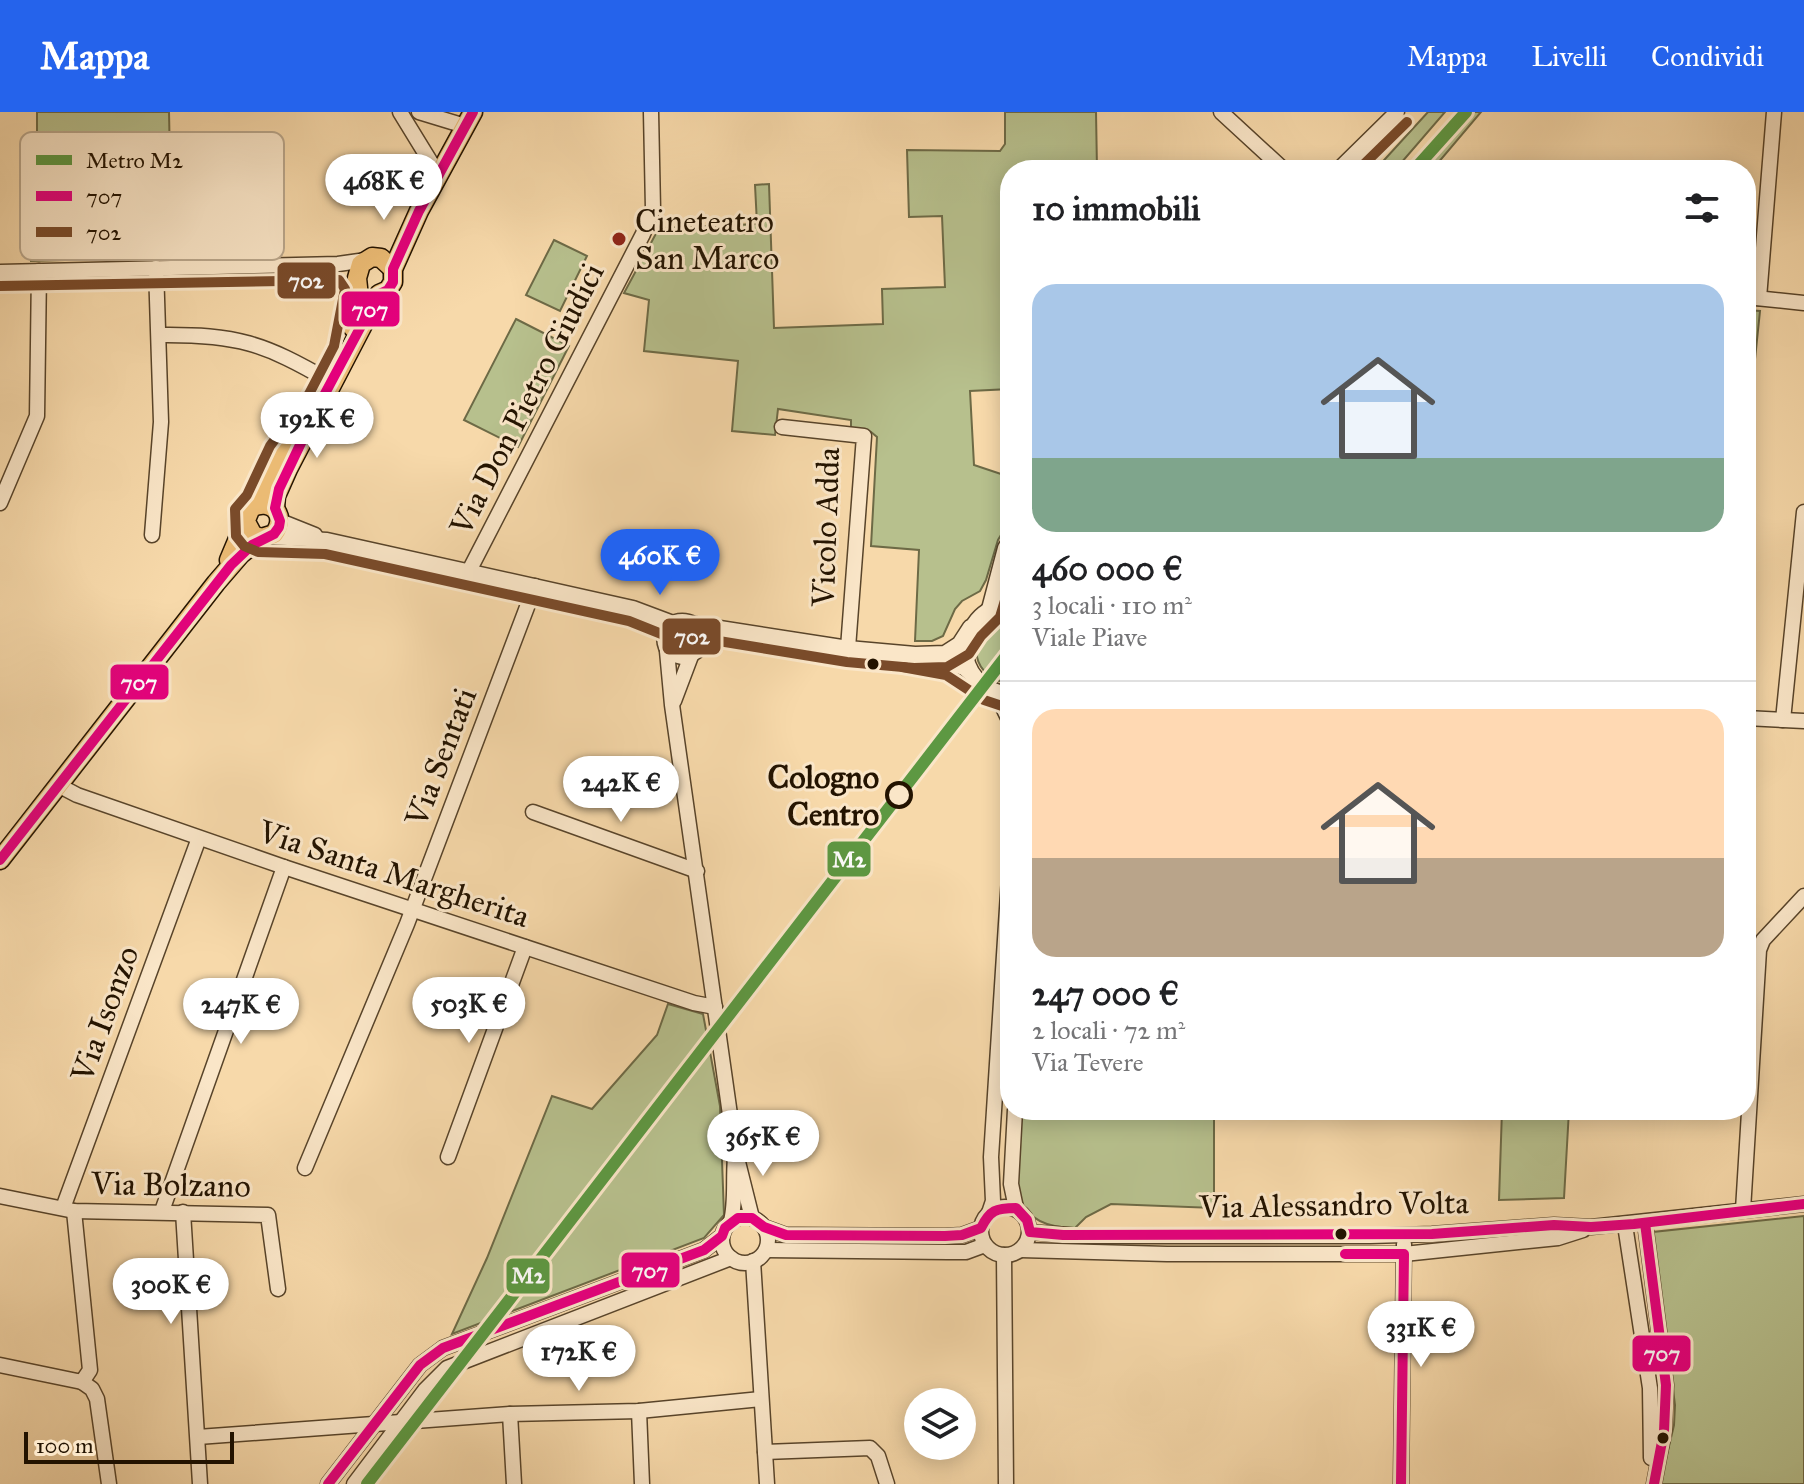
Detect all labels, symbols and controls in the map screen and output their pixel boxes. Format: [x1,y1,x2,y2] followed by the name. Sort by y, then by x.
[40,33,149,79] text: Mappa
[1407,39,1487,74] text: Mappa
[1531,39,1607,74] text: Livelli
[1651,39,1764,74] text: Condividi
[20,132,284,260] legend
[86,147,183,174] text: Metro M2
[319,154,449,222] pin: 468K €
[343,164,425,196] text: 468K €
[86,183,122,210] text: 707
[1680,186,1724,230] icon: filters
[1032,188,1200,229] text: 10 immobili
[635,202,779,278] place label: Cineteatro San Marco
[86,219,122,246] text: 702
[610,230,628,248] marker: Cineteatro San Marco
[441,256,613,542] street label: Via Don Pietro Giudici
[276,261,337,300] line badge: 702
[288,267,325,294] text: 702
[340,290,401,328] line badge: 707
[352,296,388,323] text: 707
[1306,336,1450,480] icon: home
[252,392,382,460] pin: 192K €
[279,402,355,434] text: 192K €
[804,446,848,608] street label: Vicolo Adda
[595,529,725,597] pin: 460K €
[619,539,701,571] text: 460K €
[1032,548,1183,589] text: 460 000 €
[1032,589,1192,621] text: 3 locali · 110 m²
[661,617,722,656] line badge: 702
[1032,621,1147,653] text: Viale Piave
[674,623,711,650] text: 702
[865,656,881,672] unlabelled marker
[109,663,170,701] line badge: 707
[121,669,157,696] text: 707
[396,682,485,833] street label: Via Sentati
[556,756,686,824] pin: 242K €
[767,758,879,834] place label: Cologno Centro
[1306,761,1450,905] icon: home
[581,766,661,798] text: 242K €
[886,782,912,808] marker: Cologno Centro
[253,812,535,936] street label: Via Santa Margherita
[826,840,872,878] line badge: M2
[832,846,867,873] text: M2
[62,941,148,1088] street label: Via Isonzo
[1032,973,1179,1014] text: 247 000 €
[404,977,534,1045] pin: 503K €
[176,978,306,1046] pin: 247K €
[430,987,508,1019] text: 503K €
[201,988,281,1020] text: 247K €
[1032,1014,1185,1046] text: 2 locali · 72 m²
[1032,1046,1144,1078] text: Via Tevere
[698,1110,828,1178] pin: 365K €
[725,1120,801,1152] text: 365K €
[90,1164,251,1206] street label: Via Bolzano
[1198,1183,1470,1227] street label: Via Alessandro Volta
[1333,1226,1349,1242] unlabelled marker
[620,1251,681,1289] line badge: 707
[505,1257,551,1295] line badge: M2
[632,1257,668,1284] text: 707
[106,1258,236,1326] pin: 300K €
[511,1262,546,1289] text: M2
[131,1268,211,1300] text: 300K €
[1356,1301,1486,1369] pin: 331K €
[1386,1311,1456,1343] text: 331K €
[514,1325,644,1393] pin: 172K €
[1631,1334,1692,1373] line badge: 707
[541,1335,617,1367] text: 172K €
[1644,1340,1680,1367] text: 707
[904,1388,976,1460] map controls
[904,1388,976,1460] button: layers
[24,1428,234,1464] scale bar
[1655,1430,1671,1446] unlabelled marker
[36,1432,93,1459] text: 100 m

